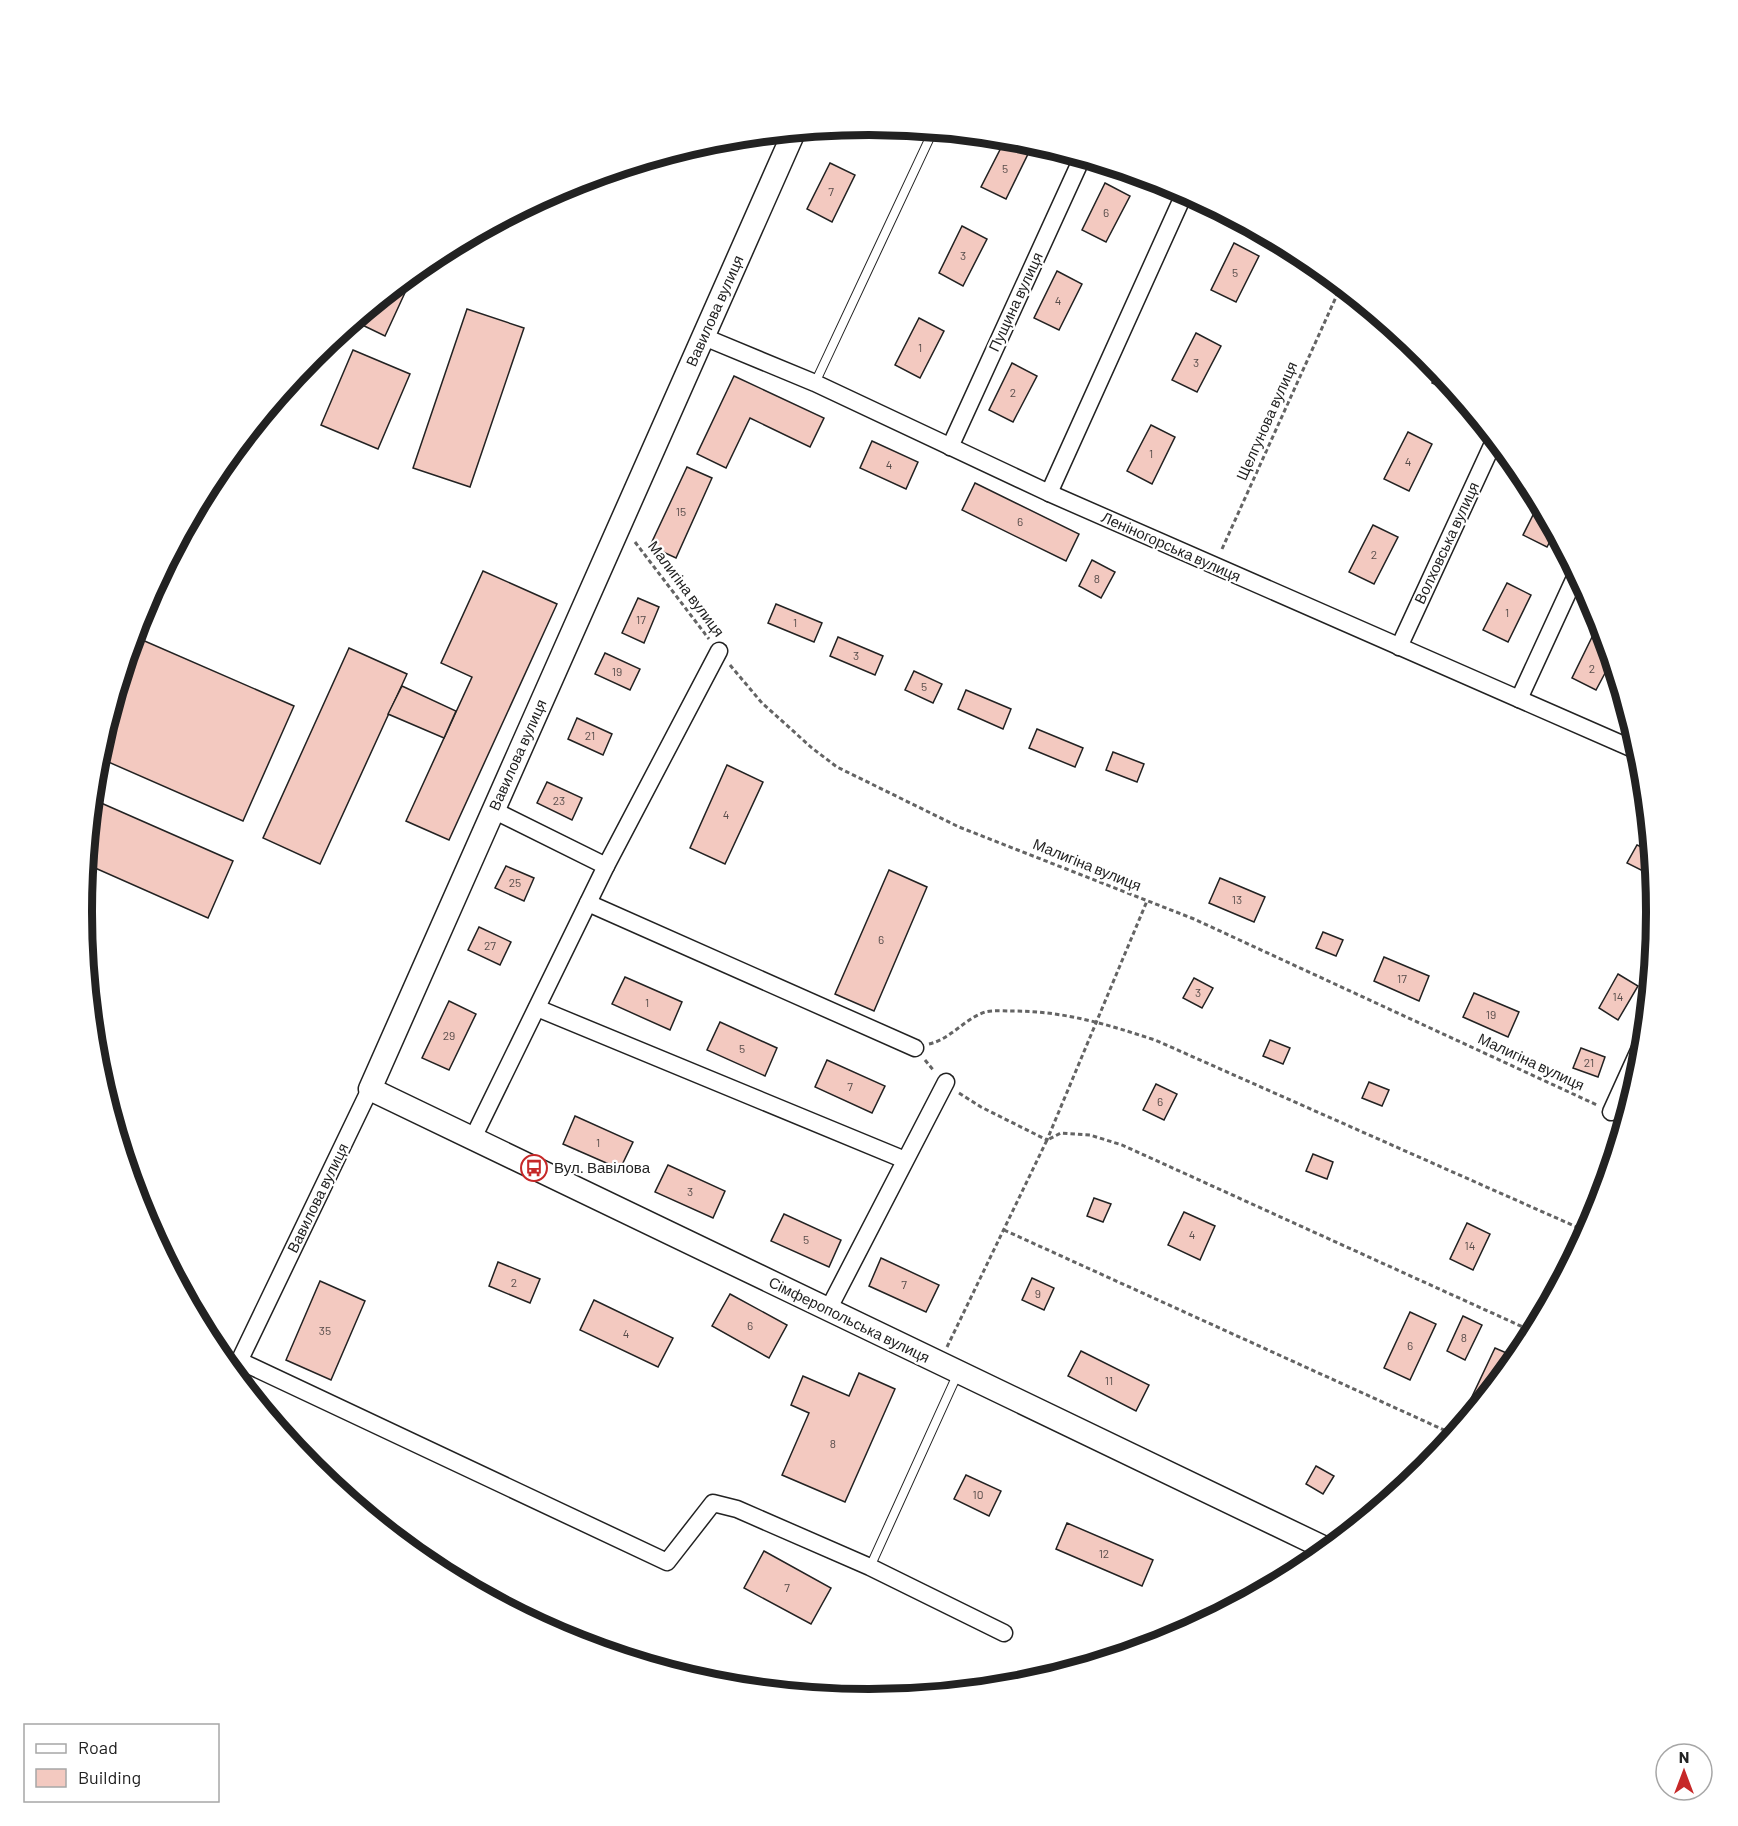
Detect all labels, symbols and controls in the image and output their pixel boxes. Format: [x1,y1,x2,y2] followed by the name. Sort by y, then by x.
[1002,161,1008,175] house number: 5
[828,184,834,198] house number: 7
[1103,205,1109,219] house number: 6
[960,248,966,262] house number: 3
[984,249,1046,354] street label: Пущина вулиця
[682,252,747,369] street label: Вавилова вулиця
[1232,265,1238,279] house number: 5
[1055,293,1061,307] house number: 4
[918,340,922,354] house number: 1
[1193,355,1199,369] house number: 3
[1232,358,1300,483] street label: Щелгунова вулиця
[1010,385,1016,399] house number: 2
[1149,446,1153,460] house number: 1
[1405,454,1411,468] house number: 4
[886,457,892,471] house number: 4
[1410,479,1482,606] street label: Волховська вулиця
[676,504,686,518] house number: 15
[1099,507,1244,585] street label: Леніногорська вулиця
[1017,514,1023,528] house number: 6
[645,537,729,640] street label: Малигіна вулиця
[1371,547,1377,561] house number: 2
[1094,571,1100,585] house number: 8
[1505,605,1509,619] house number: 1
[636,612,646,626] house number: 17
[793,615,797,629] house number: 1
[853,648,859,662] house number: 3
[1589,661,1595,675] house number: 2
[612,664,622,678] house number: 19
[921,679,927,693] house number: 5
[485,696,550,813] street label: Вавилова вулиця
[585,728,595,742] house number: 21
[553,793,565,807] house number: 23
[723,807,729,821] house number: 4
[1031,834,1144,894] street label: Малигіна вулиця
[509,875,521,889] house number: 25
[1232,892,1242,906] house number: 13
[878,932,884,946] house number: 6
[484,938,496,952] house number: 27
[1397,971,1407,985] house number: 17
[1195,985,1201,999] house number: 3
[1613,989,1623,1003] house number: 14
[645,995,649,1009] house number: 1
[1486,1007,1496,1021] house number: 19
[443,1028,455,1042] house number: 29
[1475,1029,1587,1094] street label: Малигіна вулиця
[739,1041,745,1055] house number: 5
[1584,1055,1594,1069] house number: 21
[847,1079,853,1093] house number: 7
[1157,1094,1163,1108] house number: 6
[596,1135,600,1149] house number: 1
[283,1140,351,1255] street label: Вавилова вулиця
[519,1153,549,1183] bus stop icon: Вул. Вавілова
[554,1158,651,1176] place label: Вул. Вавілова
[687,1184,693,1198] house number: 3
[1189,1227,1195,1241] house number: 4
[803,1232,809,1246] house number: 5
[1465,1238,1475,1252] house number: 14
[766,1272,933,1366] street label: Сімферопольська вулиця
[511,1275,517,1289] house number: 2
[901,1277,907,1291] house number: 7
[1035,1286,1041,1300] house number: 9
[747,1318,753,1332] house number: 6
[319,1323,331,1337] house number: 35
[623,1326,629,1340] house number: 4
[1461,1330,1467,1344] house number: 8
[1407,1338,1413,1352] house number: 6
[1105,1373,1113,1387] house number: 11
[830,1436,836,1450] house number: 8
[973,1487,983,1501] house number: 10
[1099,1546,1109,1560] house number: 12
[784,1580,790,1594] house number: 7
[24,1724,219,1802] legend
[78,1736,118,1758] text: Road
[1654,1742,1714,1802] north arrow
[1679,1747,1689,1766] text: N
[78,1766,141,1788] text: Building

